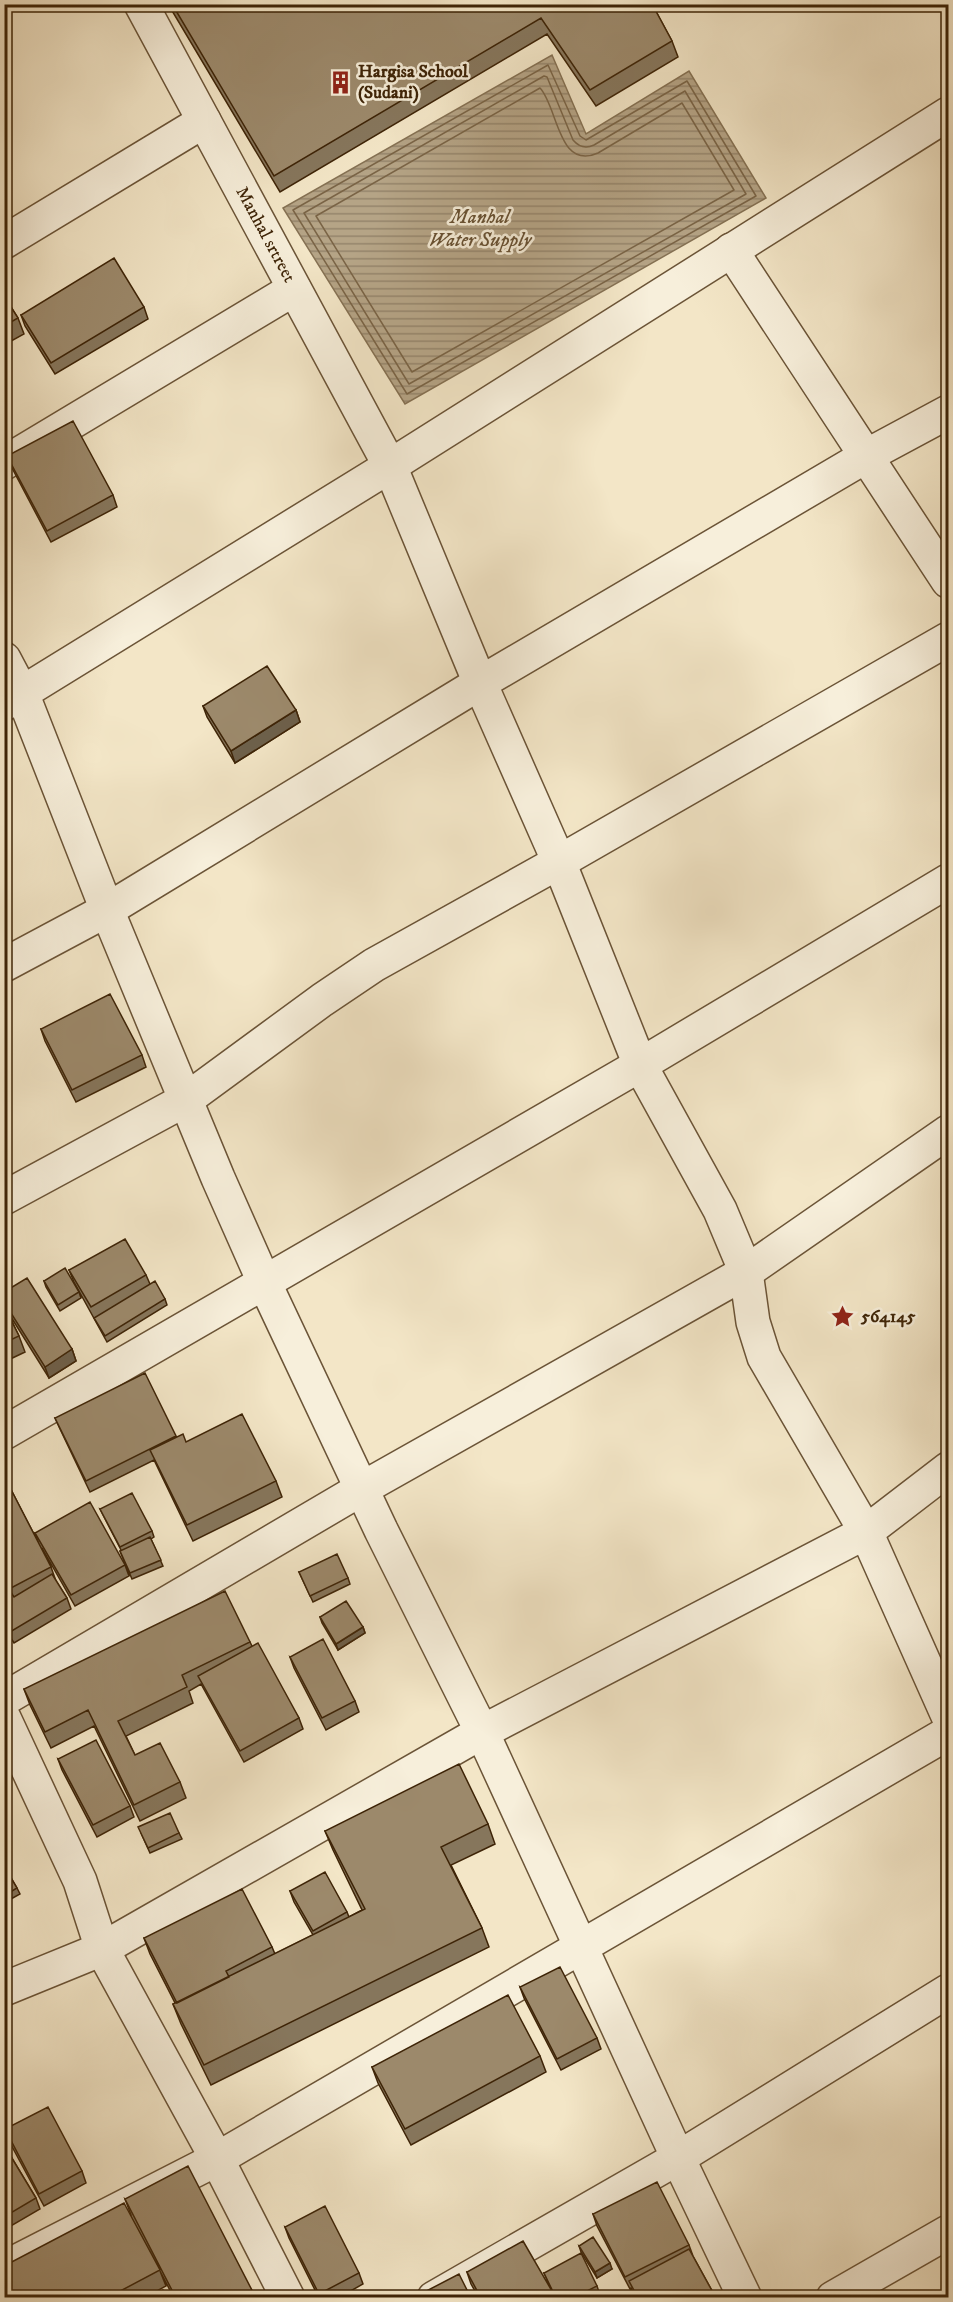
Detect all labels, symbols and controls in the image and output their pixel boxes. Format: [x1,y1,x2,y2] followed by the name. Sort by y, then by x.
[358,61,468,104] place label: Hargisa School (Sudani)
[327,69,353,95] building icon: Hargisa School (Sudani)
[231,183,300,287] street label: Manhal srtreet
[429,205,532,253] water label: Manhal Water Supply
[830,1304,856,1330] place icon: 564145
[860,1306,916,1328] place label: 564145

